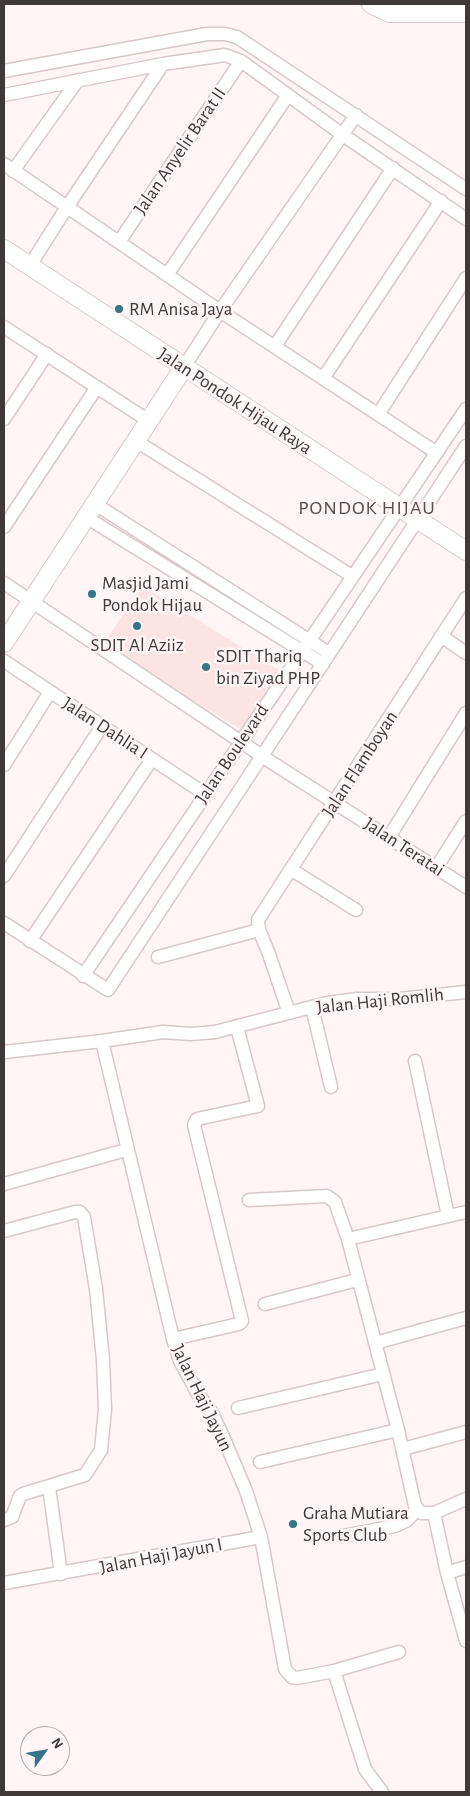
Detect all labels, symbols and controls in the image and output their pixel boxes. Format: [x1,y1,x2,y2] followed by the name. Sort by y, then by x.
[129,83,231,219] street label: Jalan Anyelir Barat II
[129,298,232,320] place label: RM Anisa Jaya
[113,303,125,315] marker: RM Anisa Jaya
[154,343,316,459] street label: Jalan Pondok Hijau Raya
[297,496,437,520] district label: PONDOK HIJAU
[102,572,202,616] place label: Masjid Jami Pondok Hijau
[86,588,98,600] marker: Masjid Jami Pondok Hijau
[131,620,143,632] marker: SDIT Al Aziiz
[90,634,184,656] place label: SDIT Al Aziiz
[216,645,320,689] place label: SDIT Thariq bin Ziyad PHP
[200,661,212,673] marker: SDIT Thariq bin Ziyad PHP
[58,692,152,764] street label: Jalan Dahlia I
[190,700,274,808] street label: Jalan Boulevard
[317,707,403,821] street label: Jalan Flamboyan
[359,813,449,881] street label: Jalan Teratai
[315,983,445,1019] street label: Jalan Haji Romlih
[166,1341,238,1455] street label: Jalan Haji Jayun
[303,1502,409,1546] place label: Graha Mutiara Sports Club
[287,1518,299,1530] marker: Graha Mutiara Sports Club
[98,1533,224,1579] street label: Jalan Haji Jayun I
[20,1726,70,1776] north arrow
[48,1736,65,1751] text: N

